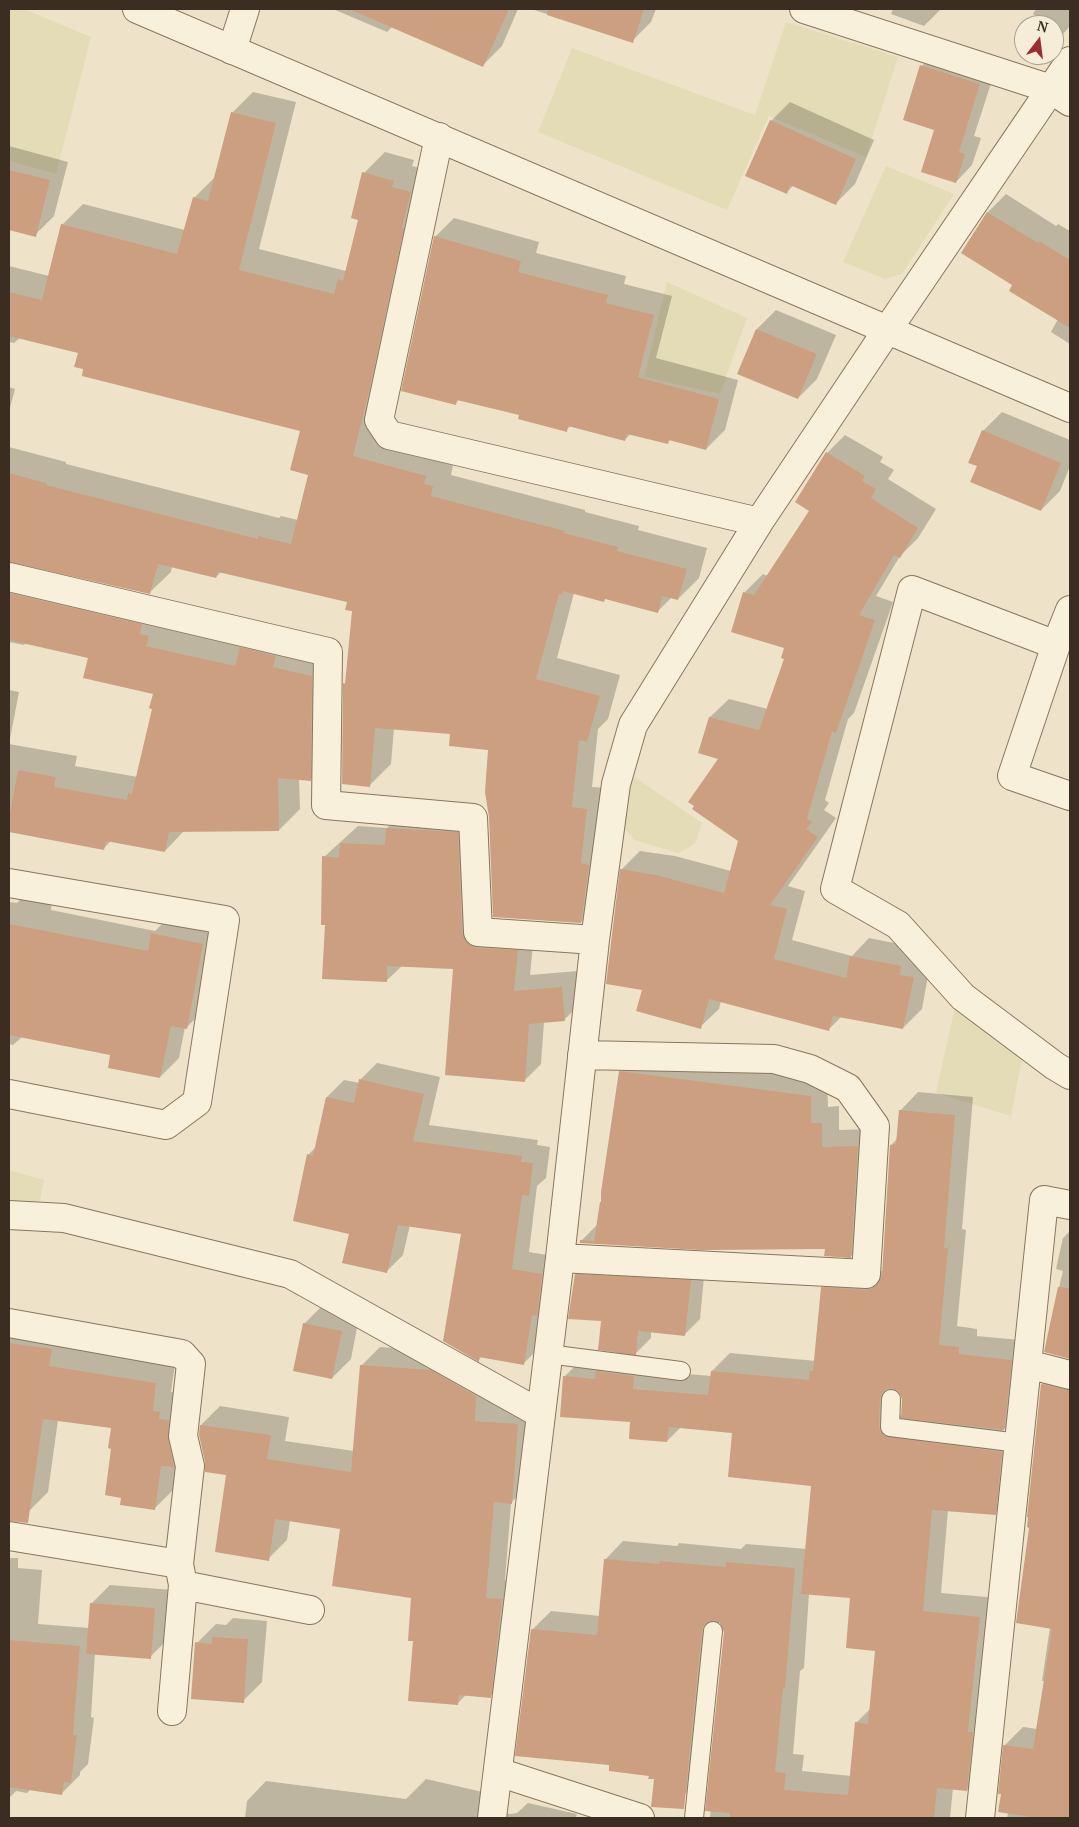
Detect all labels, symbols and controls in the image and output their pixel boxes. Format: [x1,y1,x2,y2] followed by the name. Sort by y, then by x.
[1014,15,1064,65] north arrow
[1035,15,1050,37] text: N

